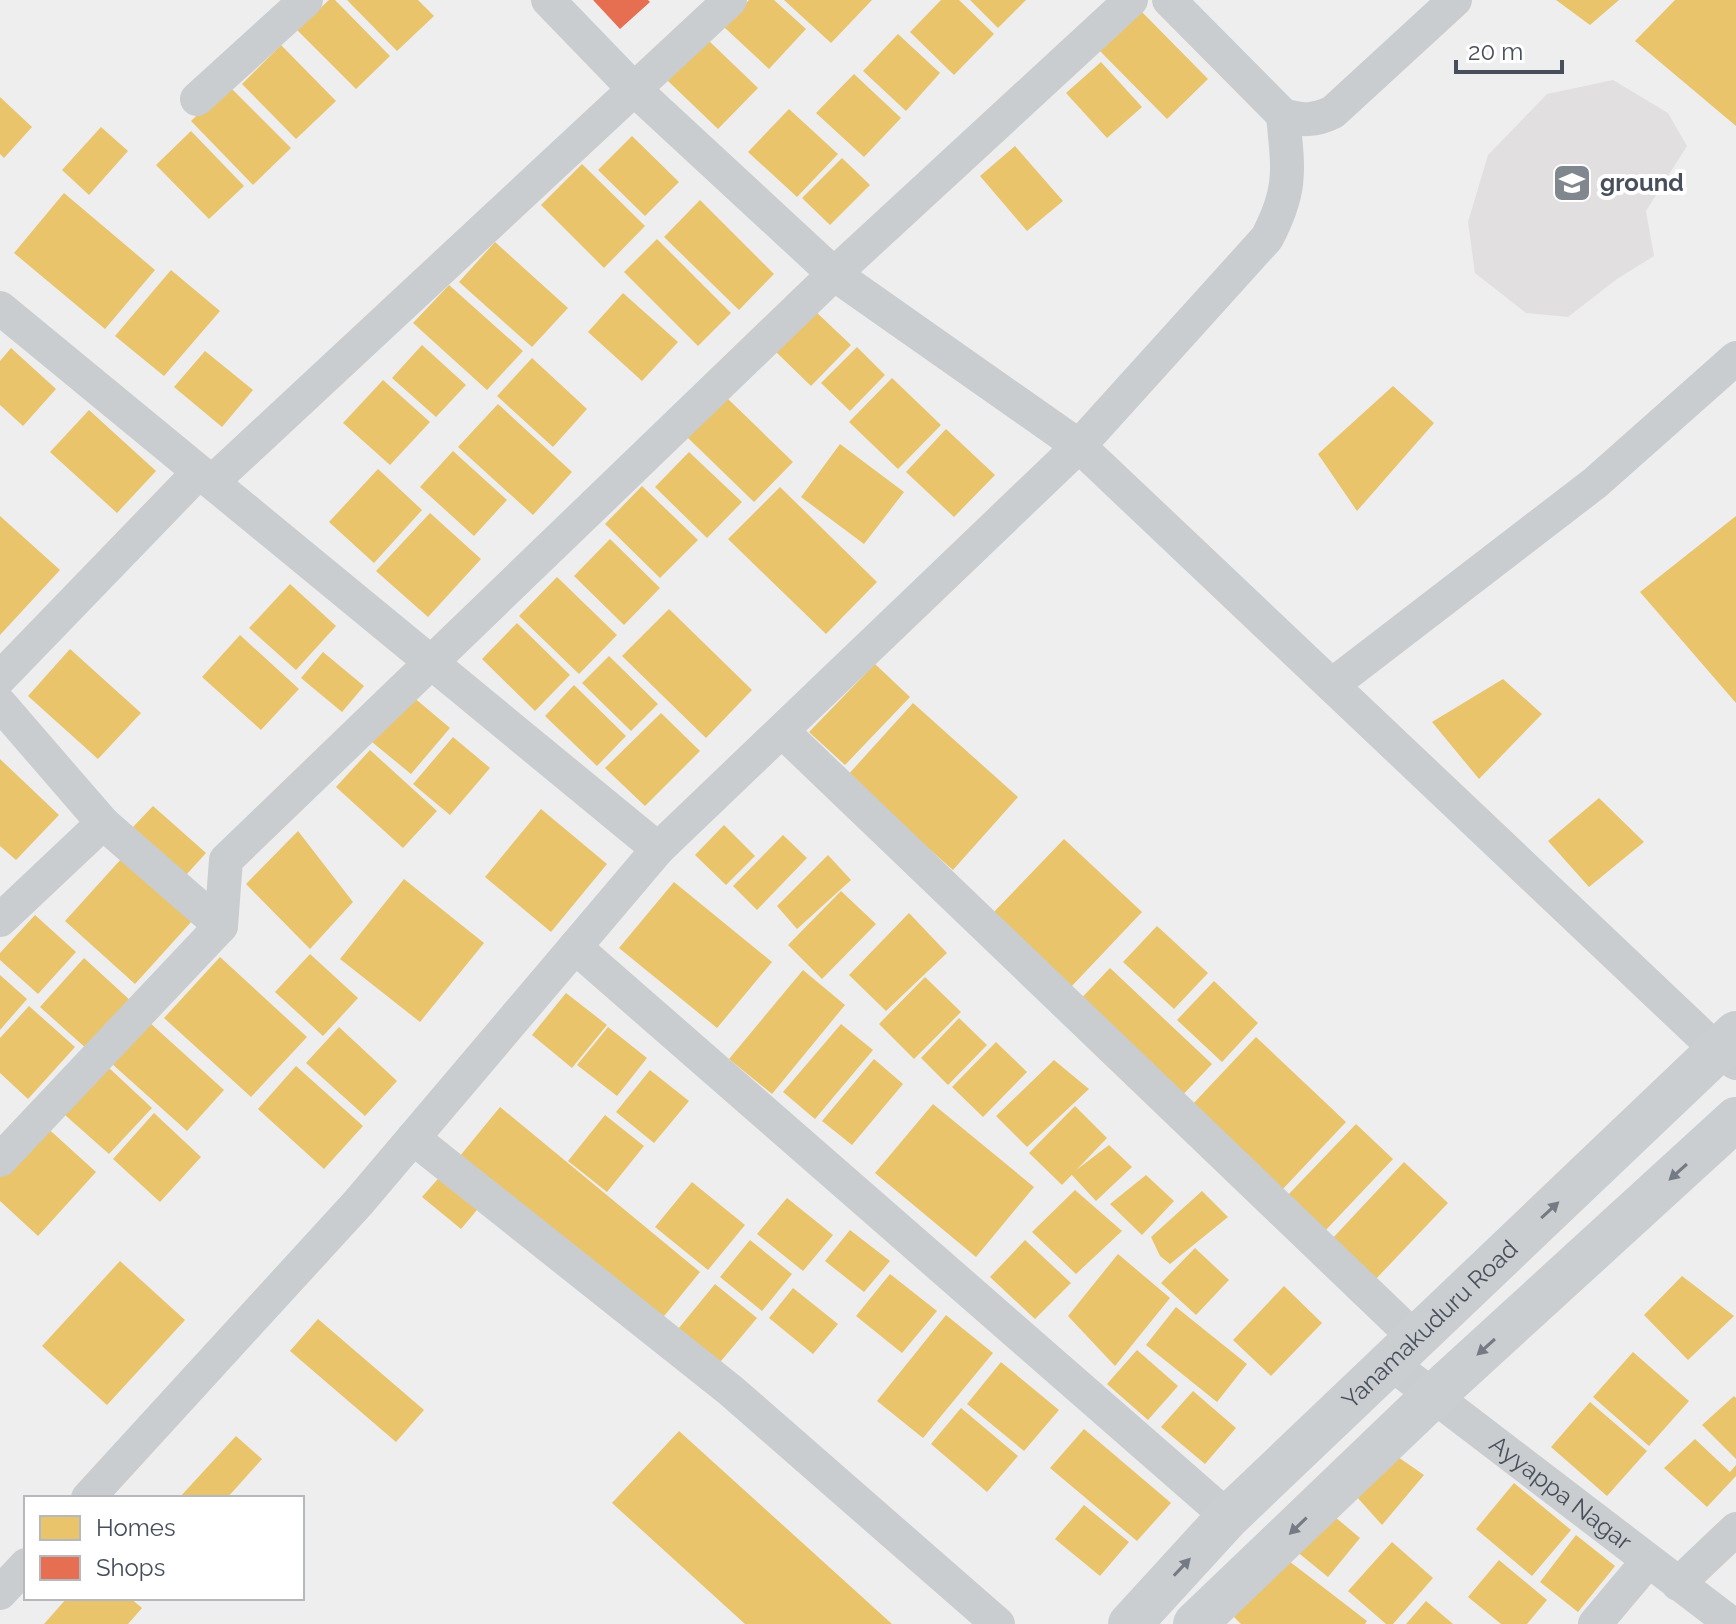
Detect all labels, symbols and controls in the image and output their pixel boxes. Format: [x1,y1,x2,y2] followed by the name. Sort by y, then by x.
[1456,24,1562,74] scale bar
[1468,37,1523,66] text: 20 m
[1551,162,1593,204] school or university icon: ground
[1600,168,1684,197] place label: ground
[1669,1162,1688,1180] one-way arrow
[1540,1202,1559,1220] one-way arrow
[1336,1234,1523,1415] street label: Yanamakuduru Road
[1477,1337,1496,1355] one-way arrow
[1484,1429,1638,1556] street label: Ayyappa Nagar
[24,1496,304,1600] legend
[96,1513,176,1542] text: Homes
[1289,1516,1308,1534] one-way arrow
[96,1553,165,1582] text: Shops
[1173,1557,1191,1576] one-way arrow

